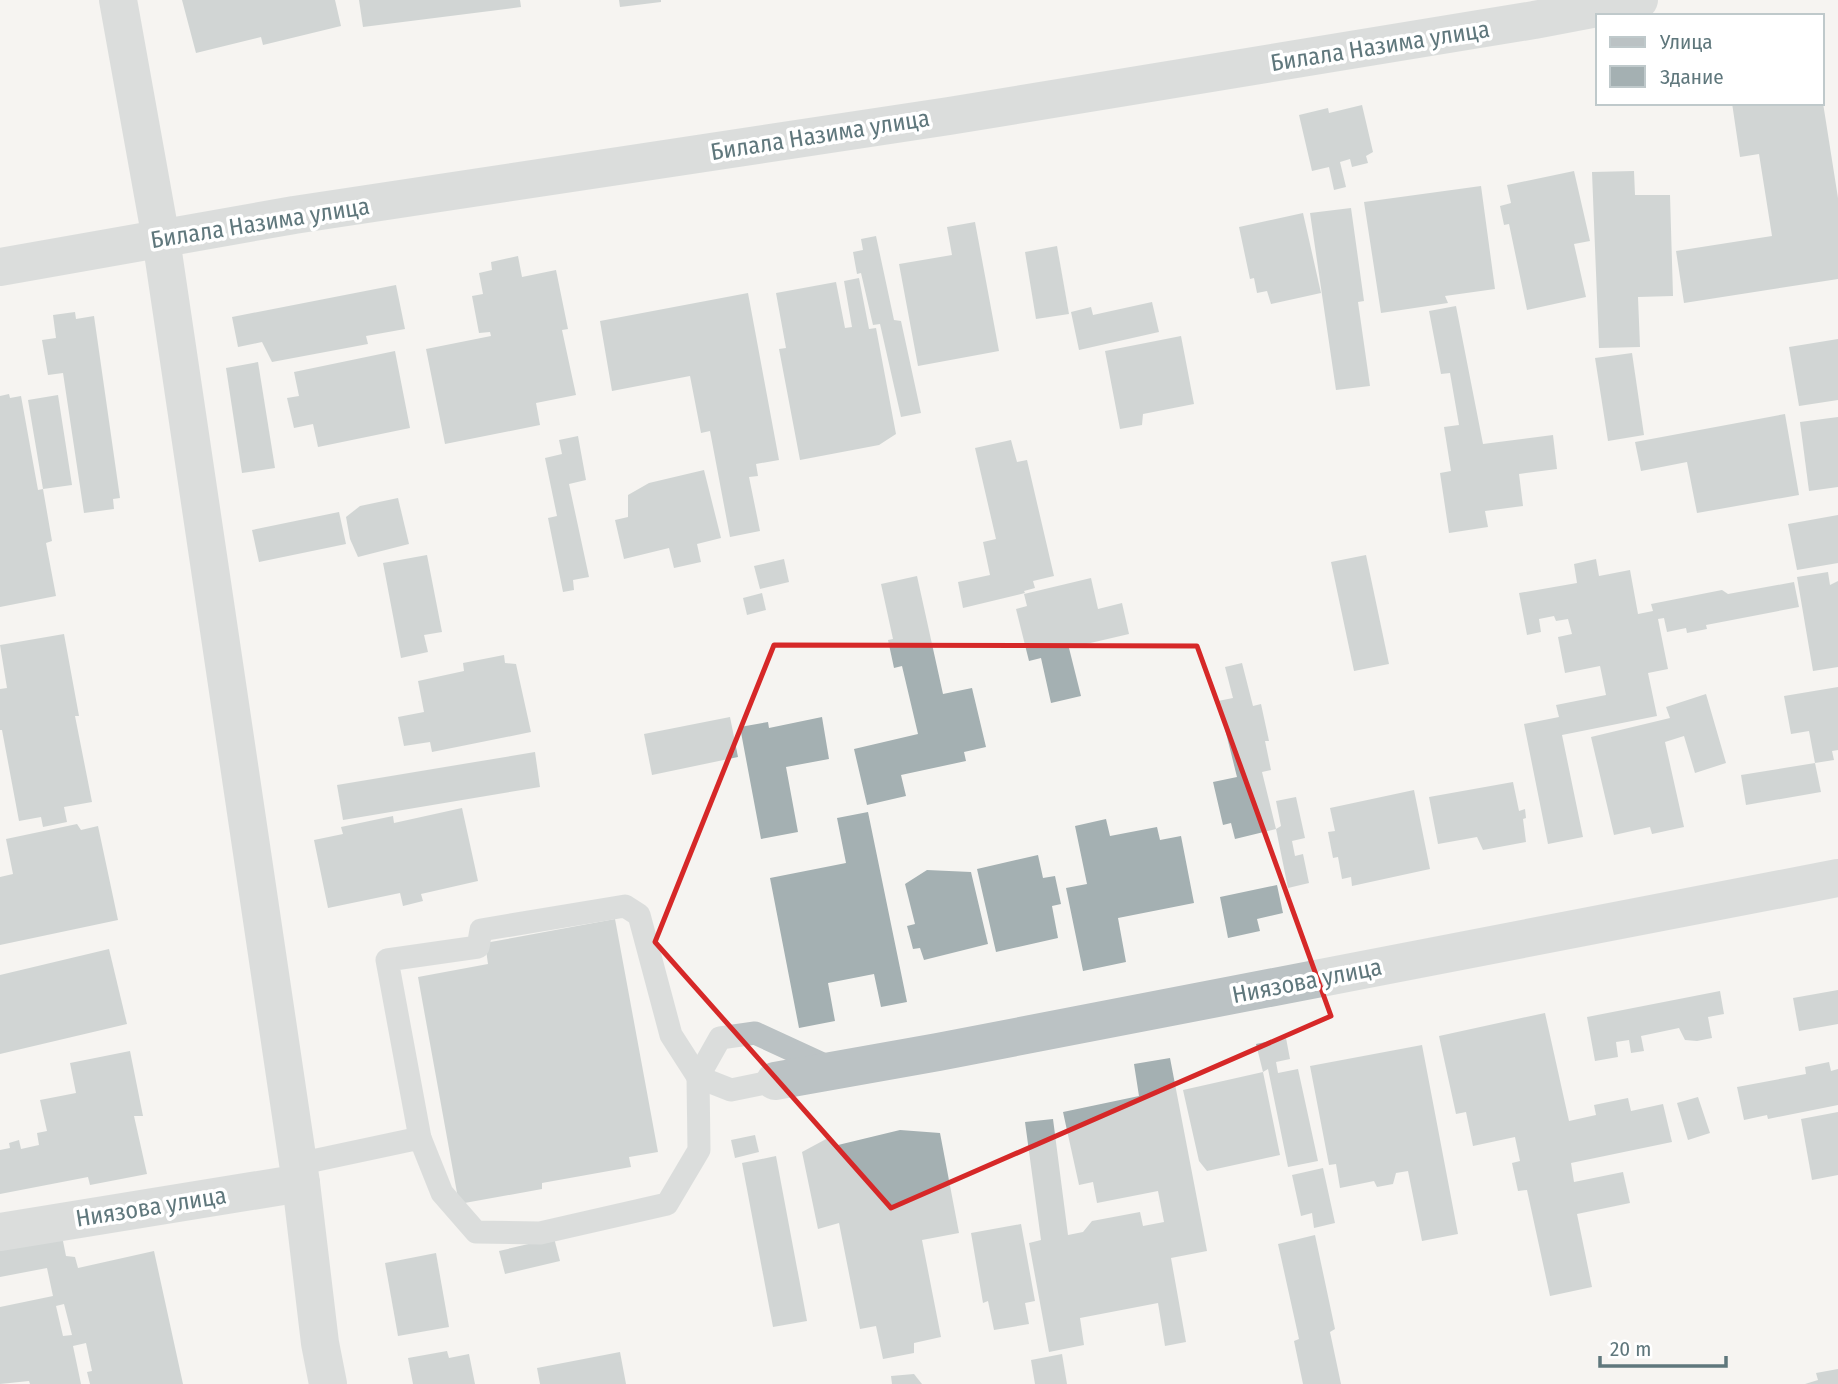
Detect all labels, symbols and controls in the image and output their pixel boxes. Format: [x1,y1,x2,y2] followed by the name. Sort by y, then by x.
[1596,14,1824,105] legend
[1269,15,1491,77] street label: Билала Назима улица
[1659,29,1713,55] text: Улица
[1660,64,1724,90] text: Здание
[709,104,931,166] street label: Билала Назима улица
[149,192,371,254] street label: Билала Назима улица
[1230,953,1384,1009] street label: Ниязова улица
[74,1181,228,1233] street label: Ниязова улица
[1600,1324,1726,1368] scale bar
[1610,1336,1651,1362] text: 20 m

